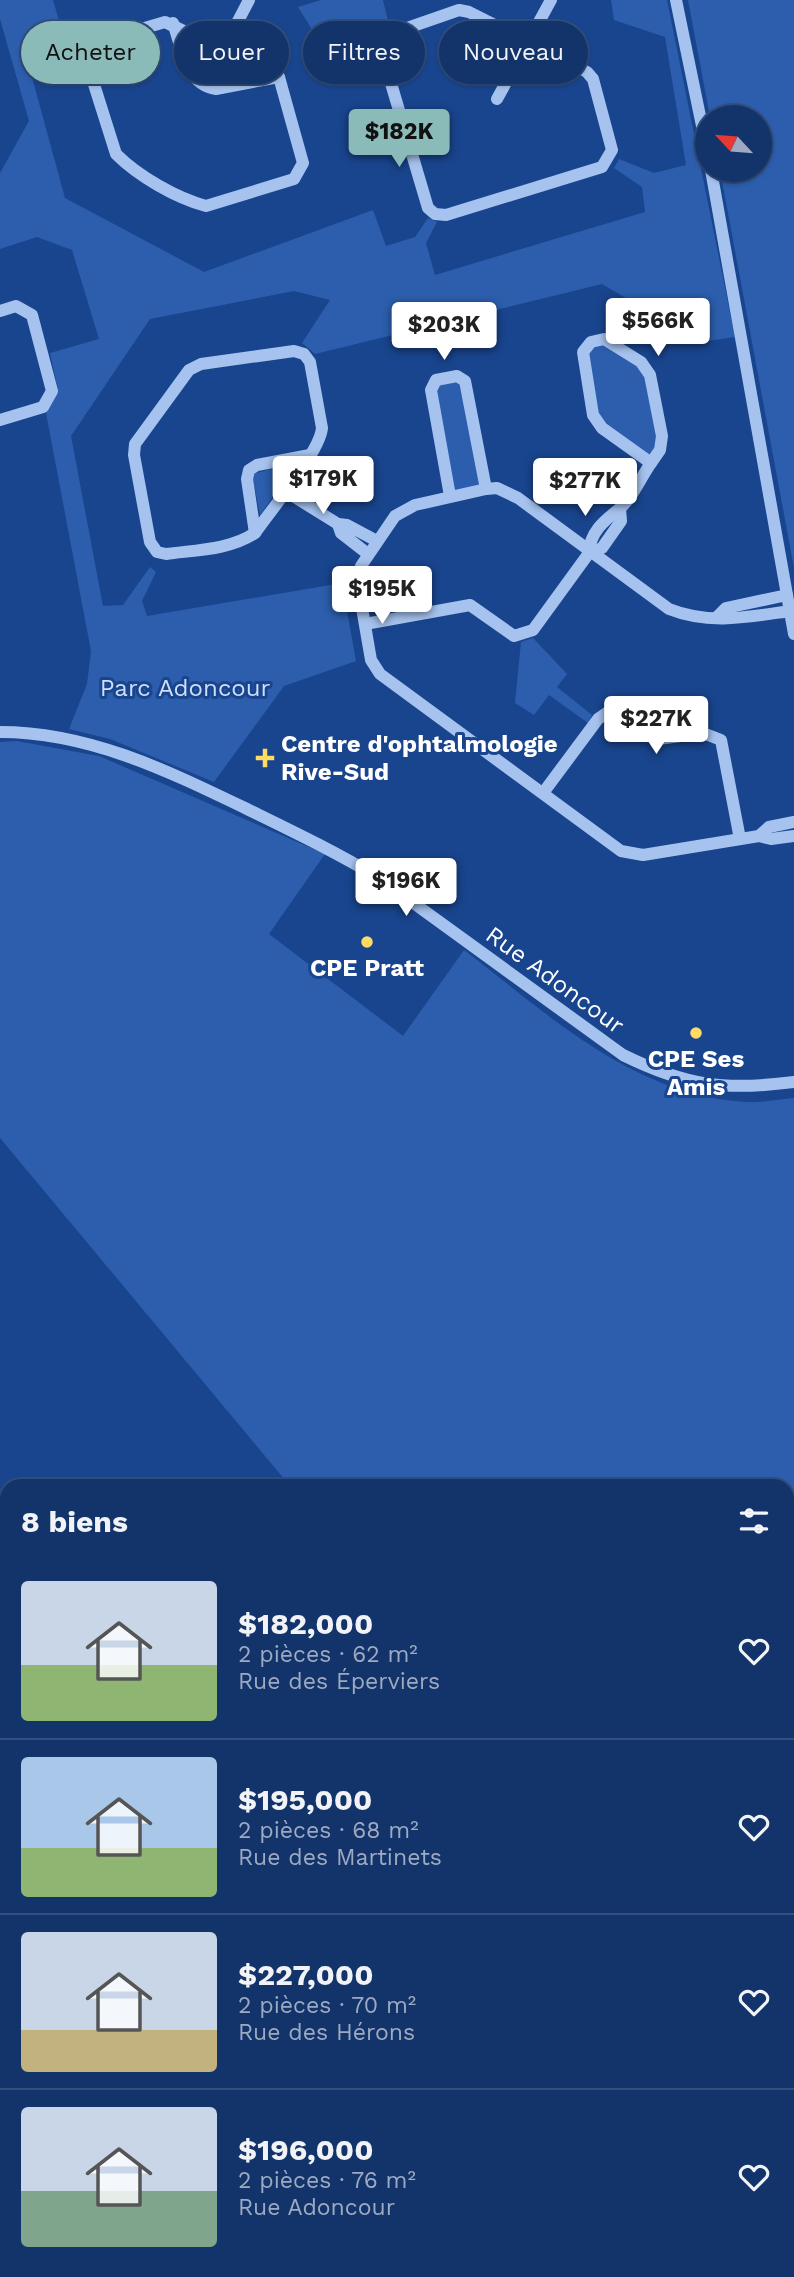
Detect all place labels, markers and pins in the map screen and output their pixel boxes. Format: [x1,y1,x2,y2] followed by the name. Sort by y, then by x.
[350,110,448,169] pin: $182K
[609,298,707,358] pin: $566K
[395,302,493,362] pin: $203K
[274,456,372,516] pin: $179K
[536,458,634,518] pin: $277K
[333,566,431,626] pin: $195K
[607,696,705,756] pin: $227K
[281,730,558,786] place label: Centre d'ophtalmologie Rive-Sud
[255,748,275,768] marker: Centre d'ophtalmologie Rive-Sud
[357,858,455,918] pin: $196K
[359,934,375,950] marker: CPE Pratt
[310,954,425,982] place label: CPE Pratt
[688,1025,704,1041] marker: CPE Ses Amis
[648,1045,744,1101] place label: CPE Ses Amis

